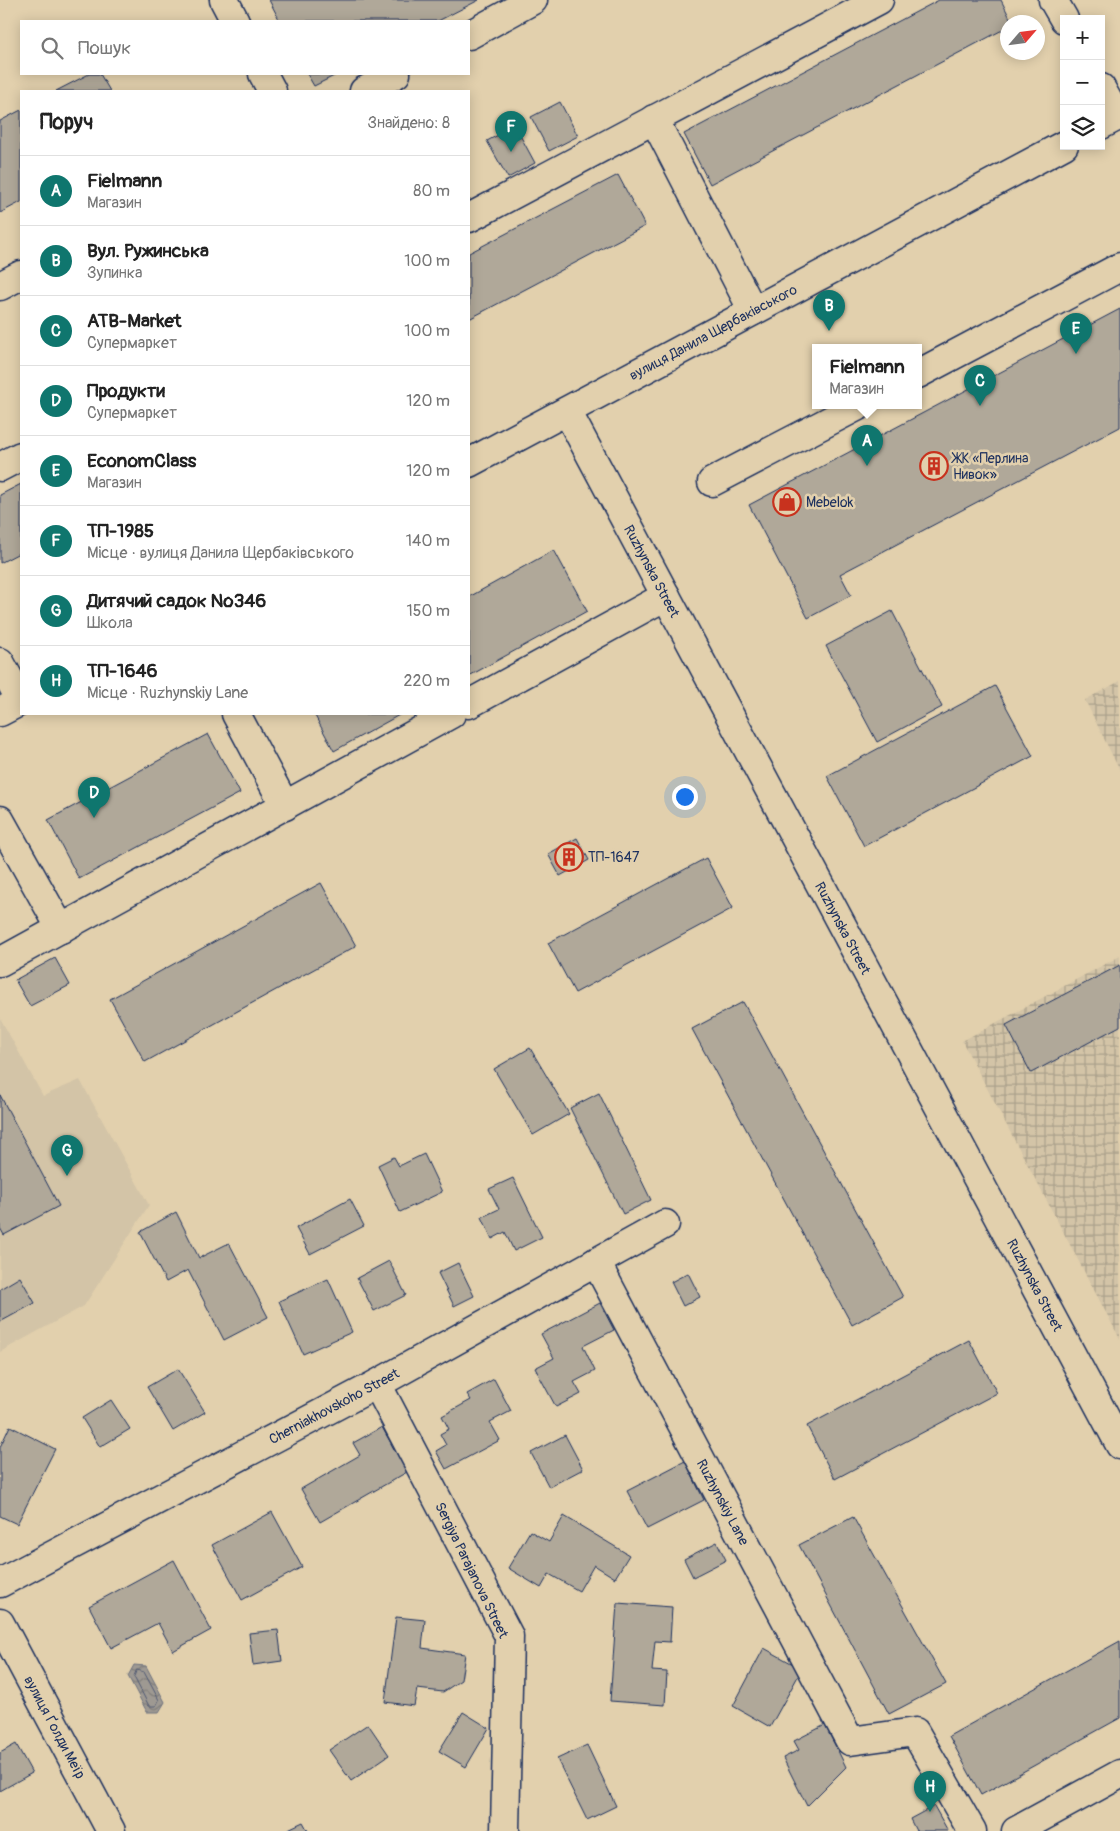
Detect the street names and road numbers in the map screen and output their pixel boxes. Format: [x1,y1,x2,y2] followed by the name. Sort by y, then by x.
[626,281,800,384] street label: вулиця Данила Щербаківського
[620,522,683,621] street label: Ruzhynska Street
[811,879,874,978] street label: Ruzhynska Street
[1003,1236,1066,1335] street label: Ruzhynska Street
[266,1365,403,1448] street label: Cherniakhovskoho Street
[693,1456,752,1548] street label: Ruzhynskiy Lane
[431,1499,512,1641] street label: Sergiya Parajanova Street
[20,1673,89,1782] street label: вулиця Ґолди Меїр

